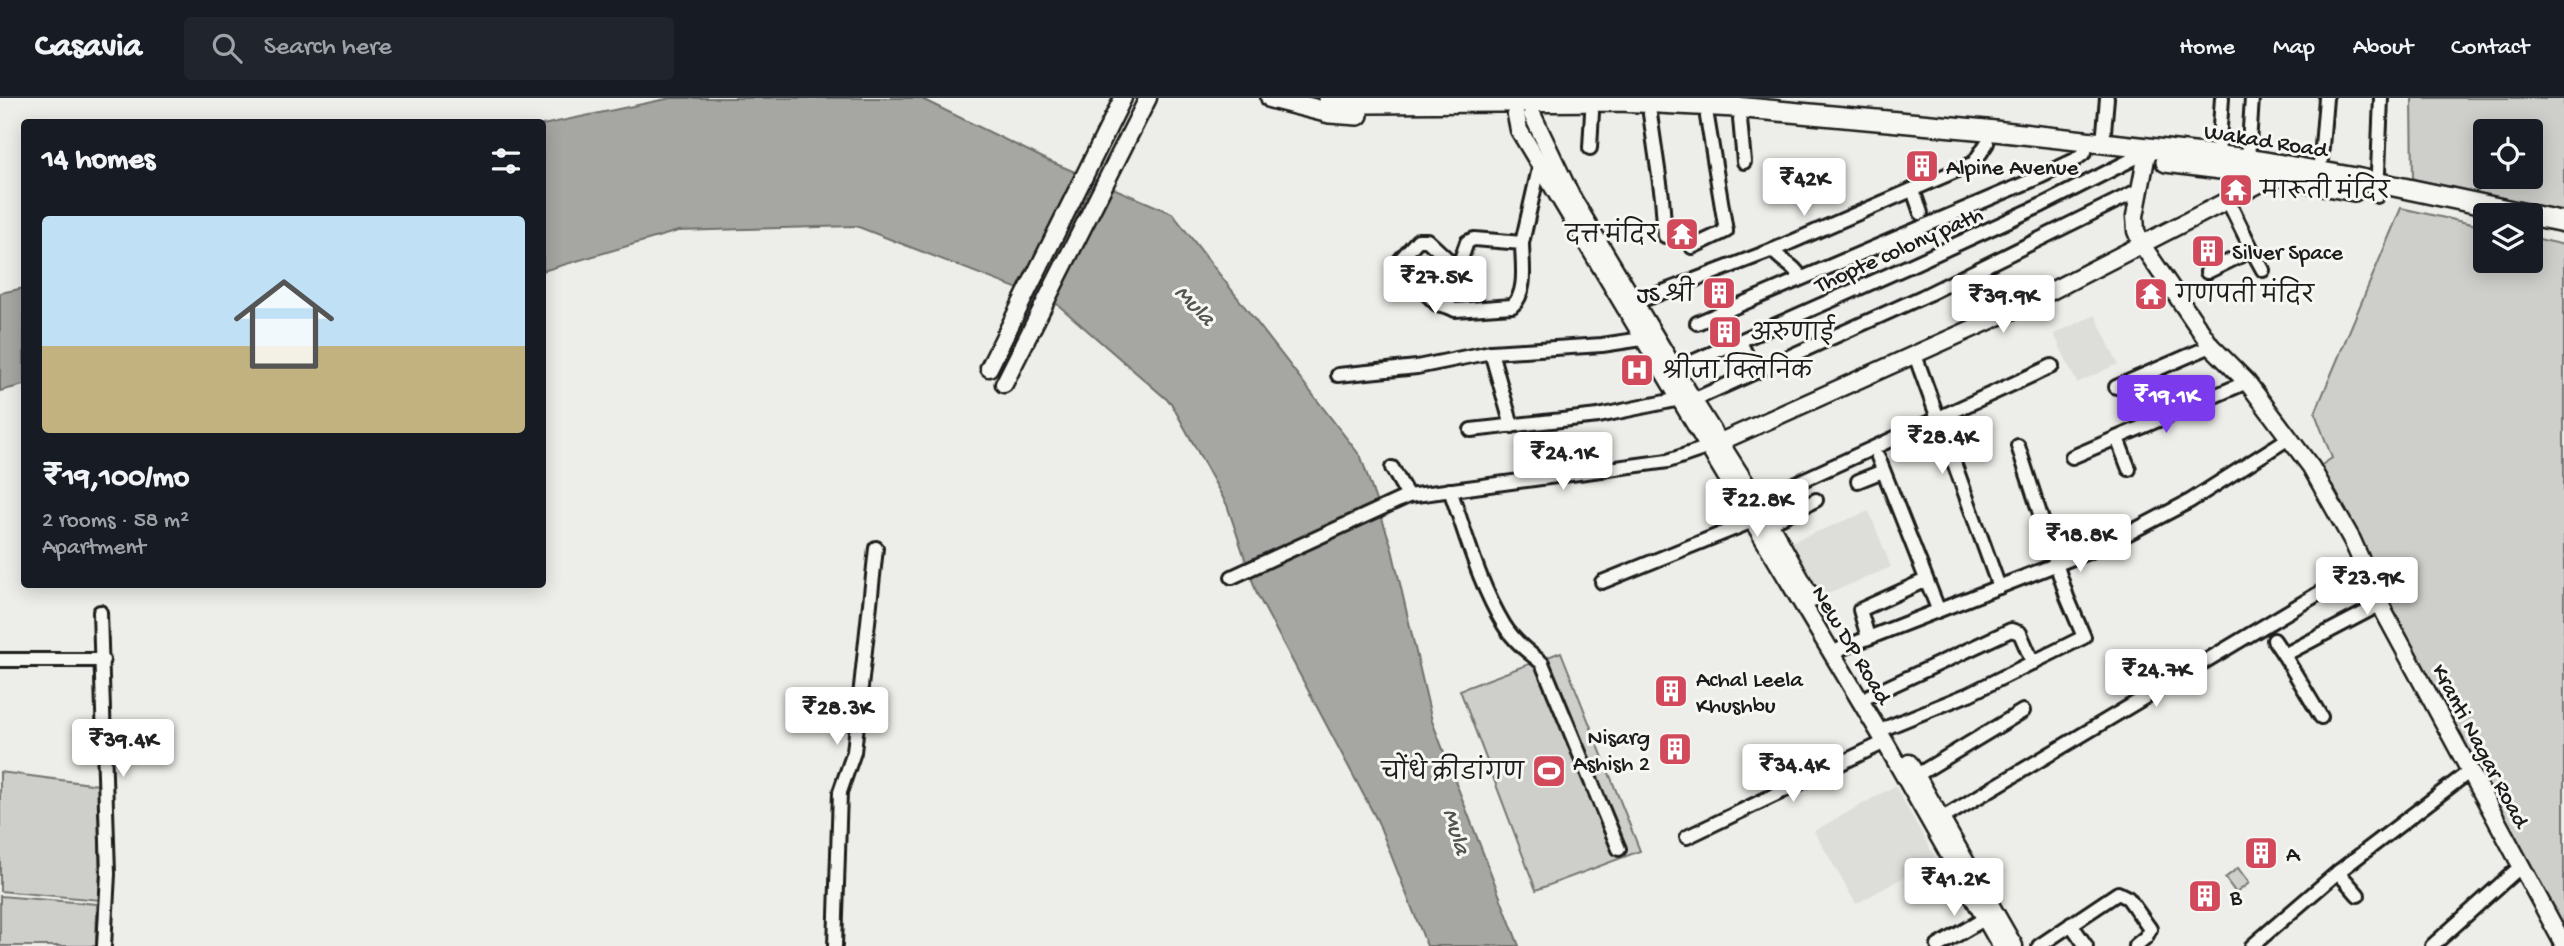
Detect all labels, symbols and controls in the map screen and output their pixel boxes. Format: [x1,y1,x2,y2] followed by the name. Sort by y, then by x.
[184,17,674,80] search box
[35,29,142,67] text: Casavia
[208,29,246,67] icon: search
[264,33,392,64] text: Search here
[2179,34,2235,63] text: Home
[2273,34,2315,63] text: Map
[2353,34,2413,63] text: About
[2451,34,2529,63] text: Contact
[2202,119,2331,166] street label: Wakad Road
[2473,119,2543,273] map controls
[2473,119,2543,189] button: locate
[487,142,525,180] icon: filters
[42,144,155,179] text: 14 homes
[1903,147,1941,185] building icon: Alpine Avenue
[1946,156,2079,183] place label: Alpine Avenue
[1763,158,1845,218] pin: ₹42K
[1779,167,1829,194] text: ₹42K
[2217,171,2255,209] temple icon: मारूती मंदिर
[2258,172,2391,207] place label: मारूती मंदिर
[1809,202,1988,301] street label: Thopte colony path
[2473,203,2543,273] button: layers
[1663,215,1701,253] temple icon: दत्त मंदिर
[1563,216,1659,251] place label: दत्त मंदिर
[2189,232,2227,270] building icon: Silver Space
[2232,241,2344,268] place label: Silver Space
[1378,256,1492,316] pin: ₹27.5K
[221,261,347,387] icon: home
[1400,265,1471,292] text: ₹27.5K
[1700,274,1738,312] building icon: JS श्री
[1637,275,1695,310] place label: JS श्री
[1946,275,2060,335] pin: ₹39.9K
[2132,275,2170,313] temple icon: गणपती मंदिर
[2174,276,2316,311] place label: गणपती मंदिर
[1167,280,1221,334] water label: Mula
[1968,284,2038,311] text: ₹39.9K
[1706,313,1744,351] building icon: अरुणाई
[1750,314,1836,349] place label: अरुणाई
[1618,351,1656,389] hospital icon: श्रीजा क्लिनिक
[1662,352,1813,387] place label: श्रीजा क्लिनिक
[2109,376,2223,435] pin: ₹19.1K
[2133,384,2199,411] text: ₹19.1K
[1885,416,1999,476] pin: ₹28.4K
[1907,425,1977,452] text: ₹28.4K
[1506,432,1620,492] pin: ₹24.1K
[1529,441,1597,468] text: ₹24.1K
[42,462,189,497] text: ₹19,100/mo
[1700,480,1814,539] pin: ₹22.8K
[1722,488,1792,515] text: ₹22.8K
[42,508,189,535] text: 2 rooms · 58 m²
[2023,514,2137,574] pin: ₹18.8K
[2045,523,2115,550] text: ₹18.8K
[42,535,146,562] text: Apartment
[2310,558,2424,617] pin: ₹23.9K
[2332,566,2402,593] text: ₹23.9K
[1804,582,1897,711] street label: New DP Road
[2099,650,2213,709] pin: ₹24.7K
[2121,658,2191,685] text: ₹24.7K
[2424,660,2534,835] street label: Kranti Nagar Road
[1696,668,1804,721] place label: Achal Leela Khushbu
[1652,672,1690,710] building icon: Achal Leela Khushbu
[780,688,894,747] pin: ₹28.3K
[801,696,873,723] text: ₹28.3K
[66,720,180,779] pin: ₹39.4K
[1573,726,1650,779] place label: Nisarg Ashish 2
[88,728,158,755] text: ₹39.4K
[1656,730,1694,768] building icon: Nisarg Ashish 2
[1736,744,1850,804] pin: ₹34.4K
[1379,752,1525,788] place label: चोंधे क्रीडांगण
[1530,752,1568,790] sports icon: चोंधे क्रीडांगण
[1758,753,1828,780] text: ₹34.4K
[1434,806,1476,860] water label: Mula
[2242,834,2280,872] building icon: A
[2286,843,2301,870] place label: A
[1897,858,2011,918] pin: ₹41.2K
[1920,867,1988,894] text: ₹41.2K
[2186,877,2224,915] building icon: B
[2229,886,2243,913] place label: B

